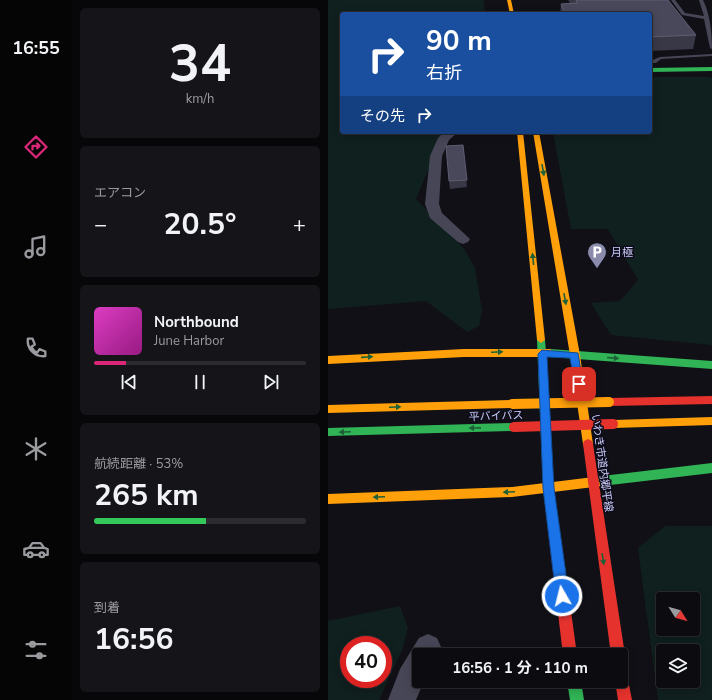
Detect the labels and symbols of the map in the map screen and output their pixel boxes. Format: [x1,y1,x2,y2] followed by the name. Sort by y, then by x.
[540,164,546,177] one-way arrow
[586,241,608,269] parking icon: 月極
[611,245,633,260] place label: 月極
[529,253,536,265] one-way arrow
[562,292,568,305] one-way arrow
[491,349,503,356] one-way arrow
[361,354,373,361] one-way arrow
[607,354,619,361] one-way arrow
[562,367,596,401] pin
[389,404,401,411] one-way arrow
[468,408,524,424] street label: 平バイパス
[588,413,616,513] street label: いわき市道内郷平線
[469,425,481,432] one-way arrow
[338,429,351,435] one-way arrow
[503,489,515,496] one-way arrow
[372,494,385,500] one-way arrow
[600,553,606,565] one-way arrow
[541,575,583,617] position arrow
[656,592,700,636] north arrow
[340,636,392,688] speed limit sign: 40

